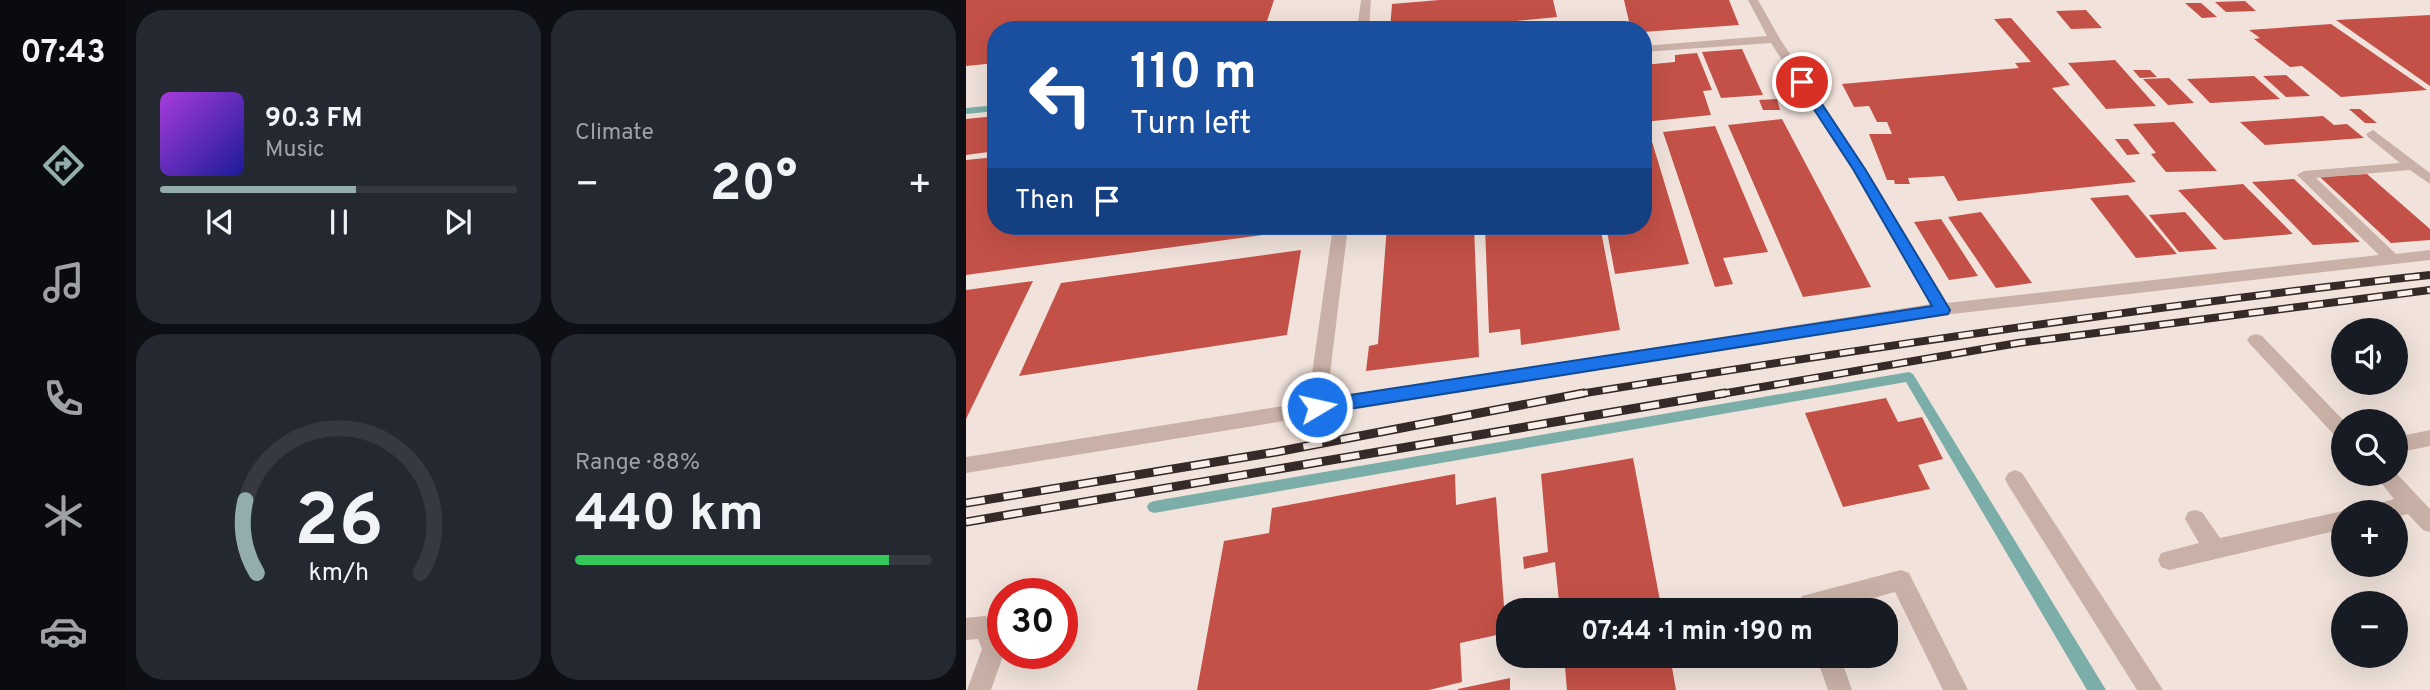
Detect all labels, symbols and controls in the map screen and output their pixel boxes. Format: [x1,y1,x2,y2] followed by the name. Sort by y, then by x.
[20,34,106,74] text: 07:43
[1130,44,1257,106] text: 110 m
[1015,49,1106,140] icon: left
[1772,52,1832,112] pin
[1783,63,1821,101] icon: arrive
[265,103,363,136] text: 90.3 FM
[1130,105,1251,145] text: Turn left
[575,119,654,148] text: Climate
[265,136,325,165] text: Music
[39,141,88,190] icon: directions
[710,153,797,219] text: 20°
[575,162,600,211] text: −
[907,162,932,211] text: +
[1088,182,1126,220] icon: arrive
[1015,185,1074,218] text: Then
[201,203,239,241] icon: previous
[320,203,358,241] icon: pause
[439,203,477,241] icon: next
[39,258,88,307] icon: music
[2331,318,2408,668] map controls
[2331,318,2408,395] button: sound
[1280,370,1354,444] position arrow
[39,374,88,423] icon: phone
[2331,409,2408,486] button: search
[575,449,700,478] text: Range · 88%
[294,479,383,571] text: 26
[575,483,764,549] text: 440 km
[39,491,88,540] icon: climate
[2331,500,2408,577] button: +
[308,558,369,590] text: km/h
[987,578,1078,669] speed limit sign: 30
[2331,591,2408,668] button: −
[39,607,88,656] icon: car
[1581,616,1813,649] text: 07:44 · 1 min · 190 m

